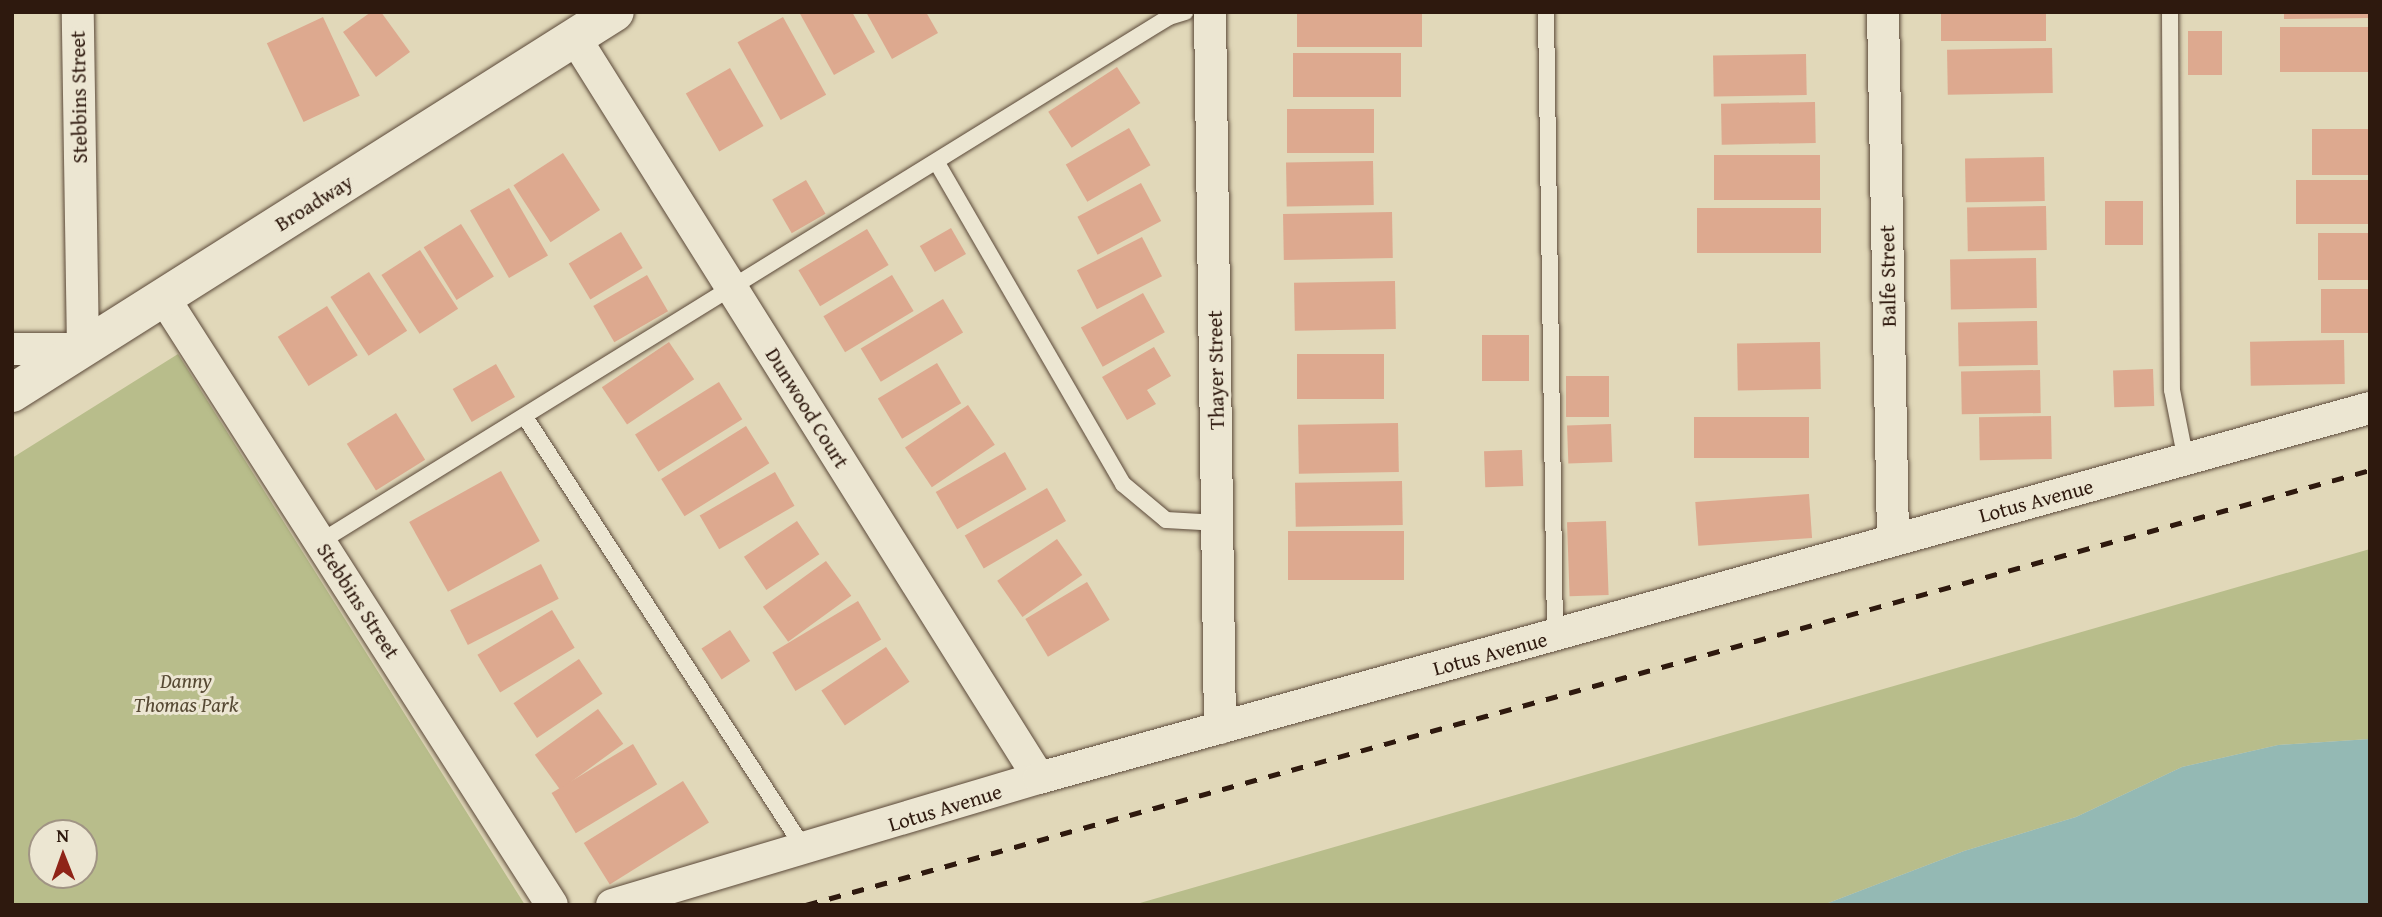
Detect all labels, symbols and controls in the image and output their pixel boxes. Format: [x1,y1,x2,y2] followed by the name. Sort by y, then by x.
[65,30,93,164] street label: Stebbins Street
[270,169,358,237] street label: Broadway
[1875,225,1901,327] street label: Balfe Street
[1202,310,1230,430] street label: Thayer Street
[760,343,854,473] street label: Dunwood Court
[1976,474,2096,528] street label: Lotus Avenue
[311,538,405,664] street label: Stebbins Street
[1430,627,1550,681] street label: Lotus Avenue
[134,668,238,718] park label: Danny Thomas Park
[885,779,1005,837] street label: Lotus Avenue
[28,819,98,889] north arrow
[56,821,69,849] text: N

